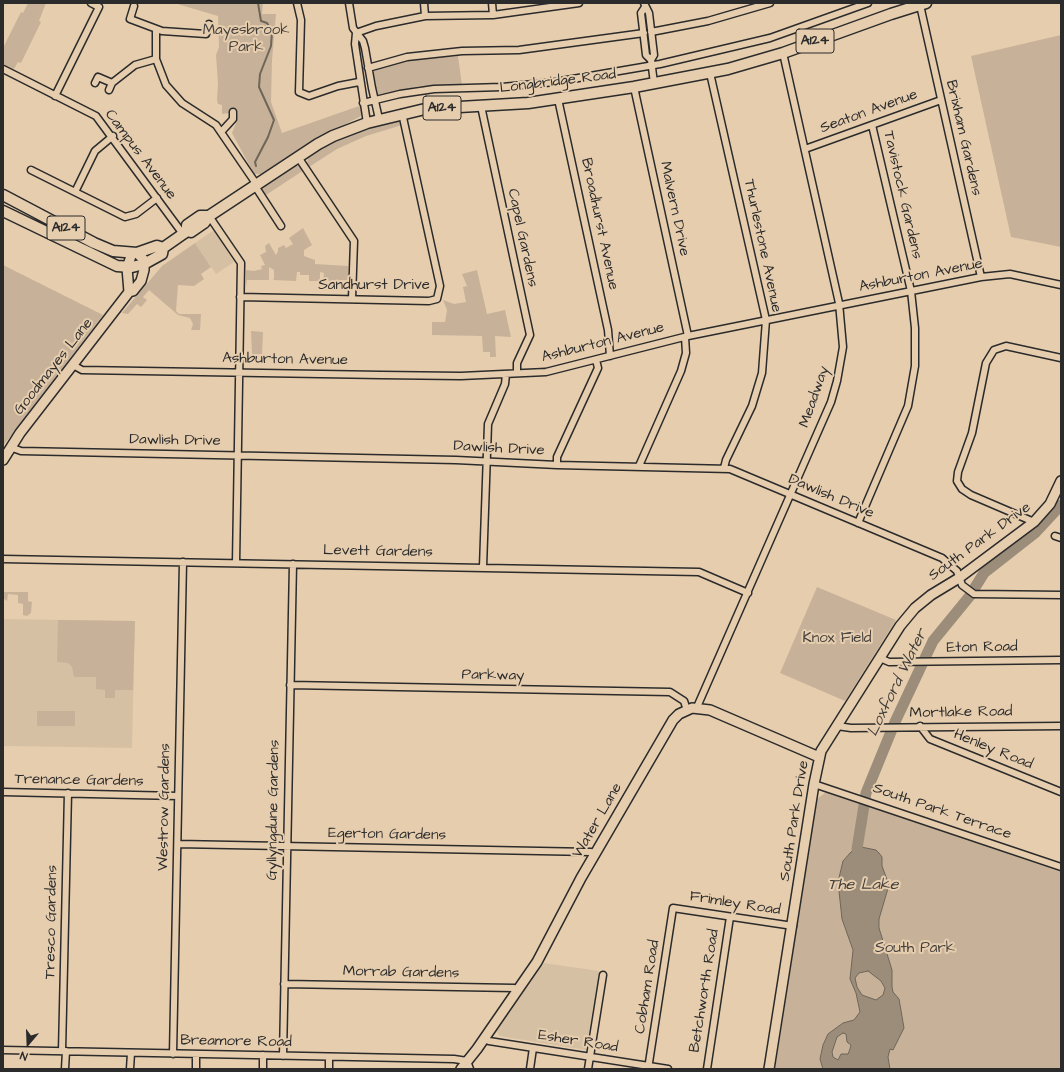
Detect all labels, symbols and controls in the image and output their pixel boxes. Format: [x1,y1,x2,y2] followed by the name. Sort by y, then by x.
[203,22,289,57] park label: Mayesbrook Park
[796,29,834,53] road number: A124
[499,66,617,98] street label: Longbridge Road
[941,78,985,198] street label: Brixham Gardens
[818,86,920,138] street label: Seaton Avenue
[423,96,461,120] road number: A124
[100,106,180,204] street label: Campus Avenue
[879,129,925,261] street label: Tavistock Gardens
[576,156,622,292] street label: Broadhurst Avenue
[655,160,693,258] street label: Malvern Drive
[739,178,785,314] street label: Thurlestone Avenue
[503,187,541,289] street label: Capel Gardens
[47,216,85,240] road number: A124
[858,255,984,297] street label: Ashburton Avenue
[318,277,430,295] street label: Sandhurst Drive
[11,315,97,419] street label: Goodmayes Lane
[540,319,666,367] street label: Ashburton Avenue
[222,350,348,370] street label: Ashburton Avenue
[796,364,834,430] street label: Meadway
[129,431,221,451] street label: Dawlish Drive
[453,438,545,460] street label: Dawlish Drive
[785,471,877,523] street label: Dawlish Drive
[925,499,1035,585] street label: South Park Drive
[323,542,433,562] street label: Levett Gardens
[864,626,932,740] water label: Loxford Water
[803,630,871,648] park label: Knox Field
[946,638,1018,658] street label: Eton Road
[462,666,524,686] street label: Parkway
[909,703,1013,723] street label: Mortlake Road
[951,726,1035,774] street label: Henley Road
[264,739,284,881] street label: Gyllyngdune Gardens
[155,743,175,871] street label: Westrow Gardens
[777,759,813,883] street label: South Park Drive
[14,771,144,791] street label: Trenance Gardens
[569,780,627,862] street label: Water Lane
[870,780,1014,844] street label: South Park Terrace
[328,825,446,845] street label: Egerton Gardens
[42,865,62,979] street label: Tresco Gardens
[828,876,898,896] water label: The Lake
[688,888,782,920] street label: Frimley Road
[686,928,724,1054] street label: Betchworth Road
[632,939,664,1035] street label: Cobham Road
[875,940,955,958] park label: South Park
[343,963,459,983] street label: Morrab Gardens
[8,1024,48,1064] north arrow
[537,1027,619,1057] street label: Esher Road
[180,1032,292,1052] street label: Breamore Road
[18,1048,30,1064] text: N

